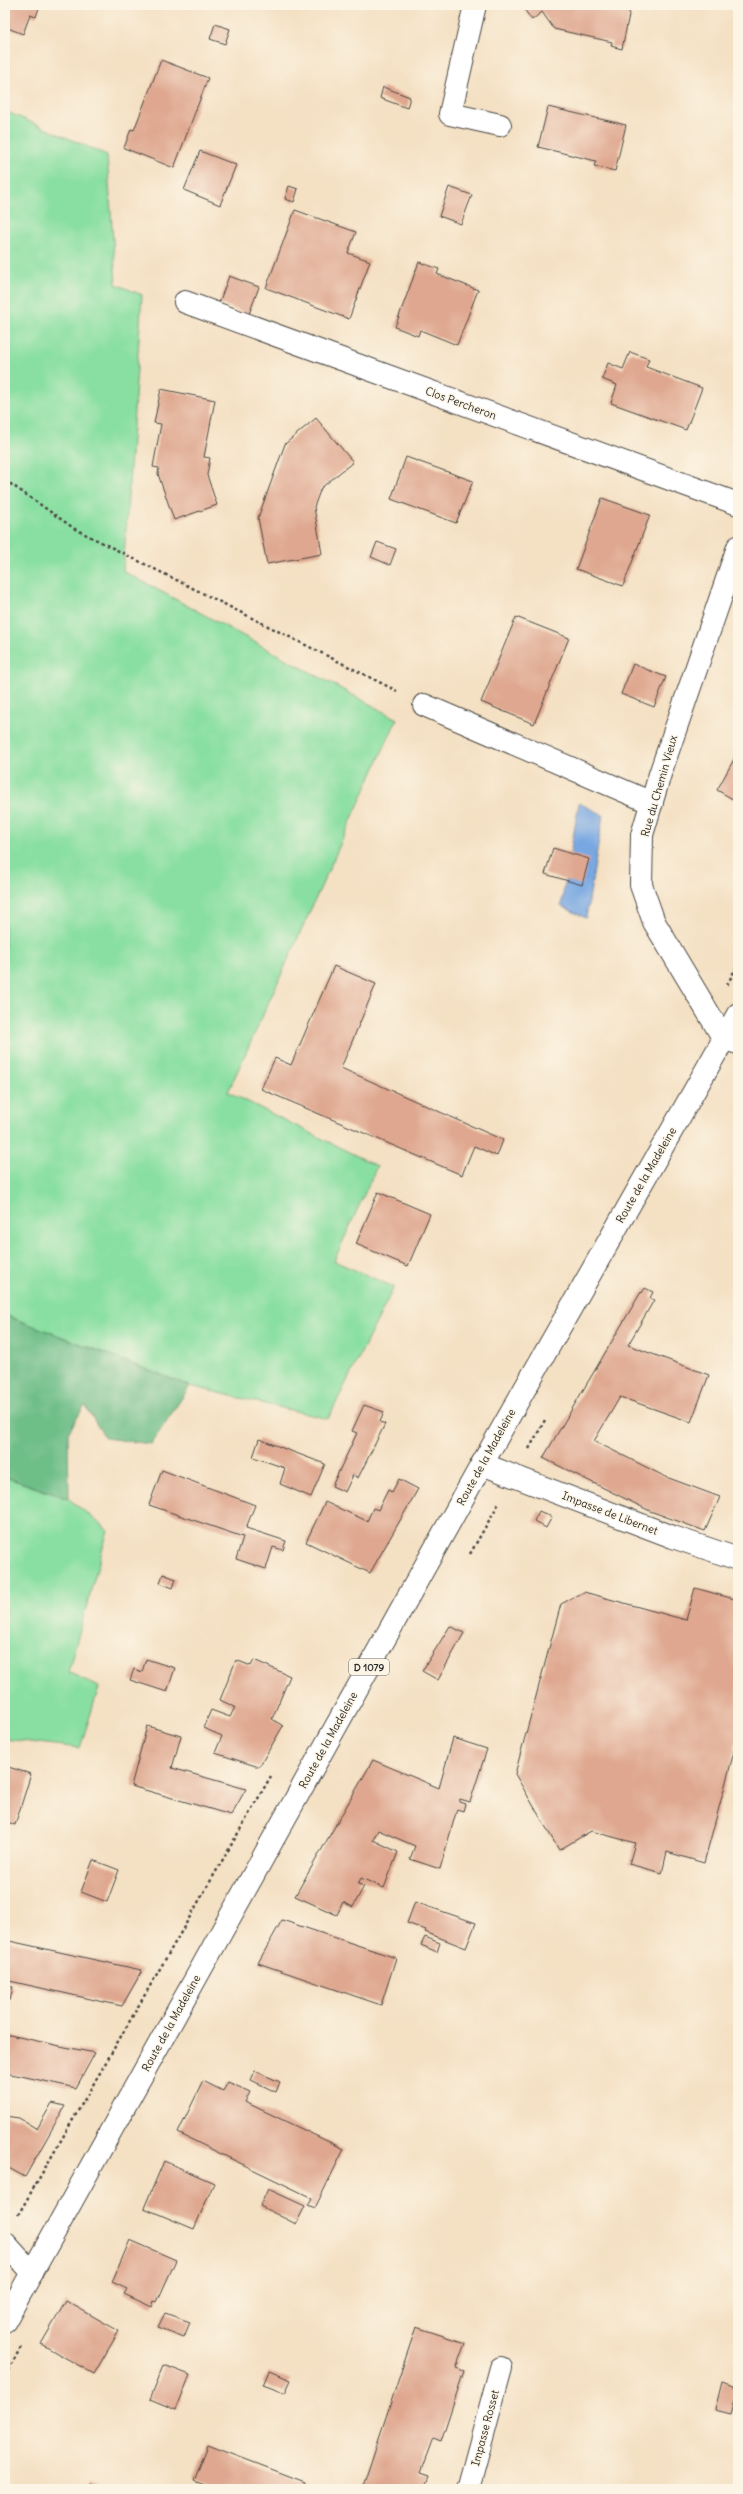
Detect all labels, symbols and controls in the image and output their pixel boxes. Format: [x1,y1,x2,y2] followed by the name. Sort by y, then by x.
[423,384,499,422] street label: Clos Percheron
[638,733,680,838] street label: Rue du Chemin Vieux
[613,1124,679,1226] street label: Route de la Madeleine
[454,1406,518,1508] street label: Route de la Madeleine
[560,1488,660,1538] street label: Impasse de Libernet
[349,1659,389,1675] road number: D 1079
[296,1689,360,1791] street label: Route de la Madeleine
[139,1972,203,2074] street label: Route de la Madeleine
[468,2388,502,2468] street label: Impasse Rosset

